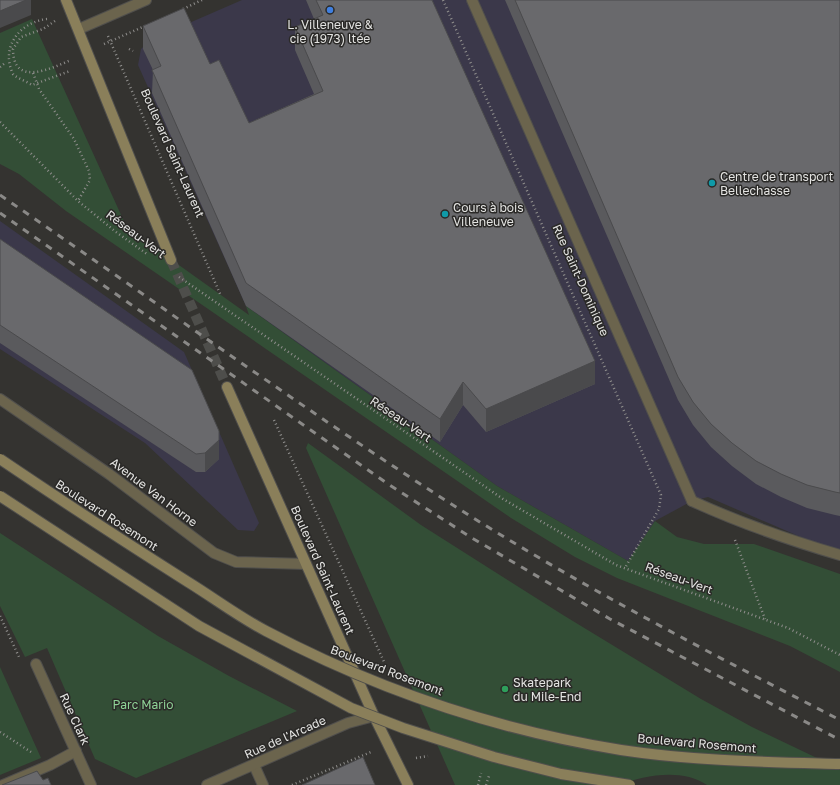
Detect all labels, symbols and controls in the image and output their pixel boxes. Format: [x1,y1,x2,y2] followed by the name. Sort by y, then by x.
[325,5,335,15] marker: L. Villeneuve & cie (1973) ltée
[287,17,373,46] place label: L. Villeneuve & cie (1973) ltée
[138,86,208,220] street label: Boulevard Saint-Laurent
[720,169,833,198] place label: Centre de transport Bellechasse
[707,178,717,188] marker: Centre de transport Bellechasse
[453,200,524,229] place label: Cours à bois Villeneuve
[103,207,169,261] street label: Réseau-Vert
[440,209,450,219] marker: Cours à bois Villeneuve
[550,222,612,338] street label: Rue Saint-Dominique
[367,393,435,445] street label: Réseau-Vert
[107,454,201,530] street label: Avenue Van Horne
[53,476,161,554] street label: Boulevard Rosemont
[288,503,358,637] street label: Boulevard Saint-Laurent
[643,559,715,597] street label: Réseau-Vert
[329,642,446,698] street label: Boulevard Rosemont
[513,675,582,704] place label: Skatepark du Mile-End
[500,684,510,694] marker: Skatepark du Mile-End
[56,691,94,747] street label: Rue Clark
[113,697,173,712] park label: Parc Mario
[242,712,328,762] street label: Rue de l'Arcade
[637,730,757,756] street label: Boulevard Rosemont

